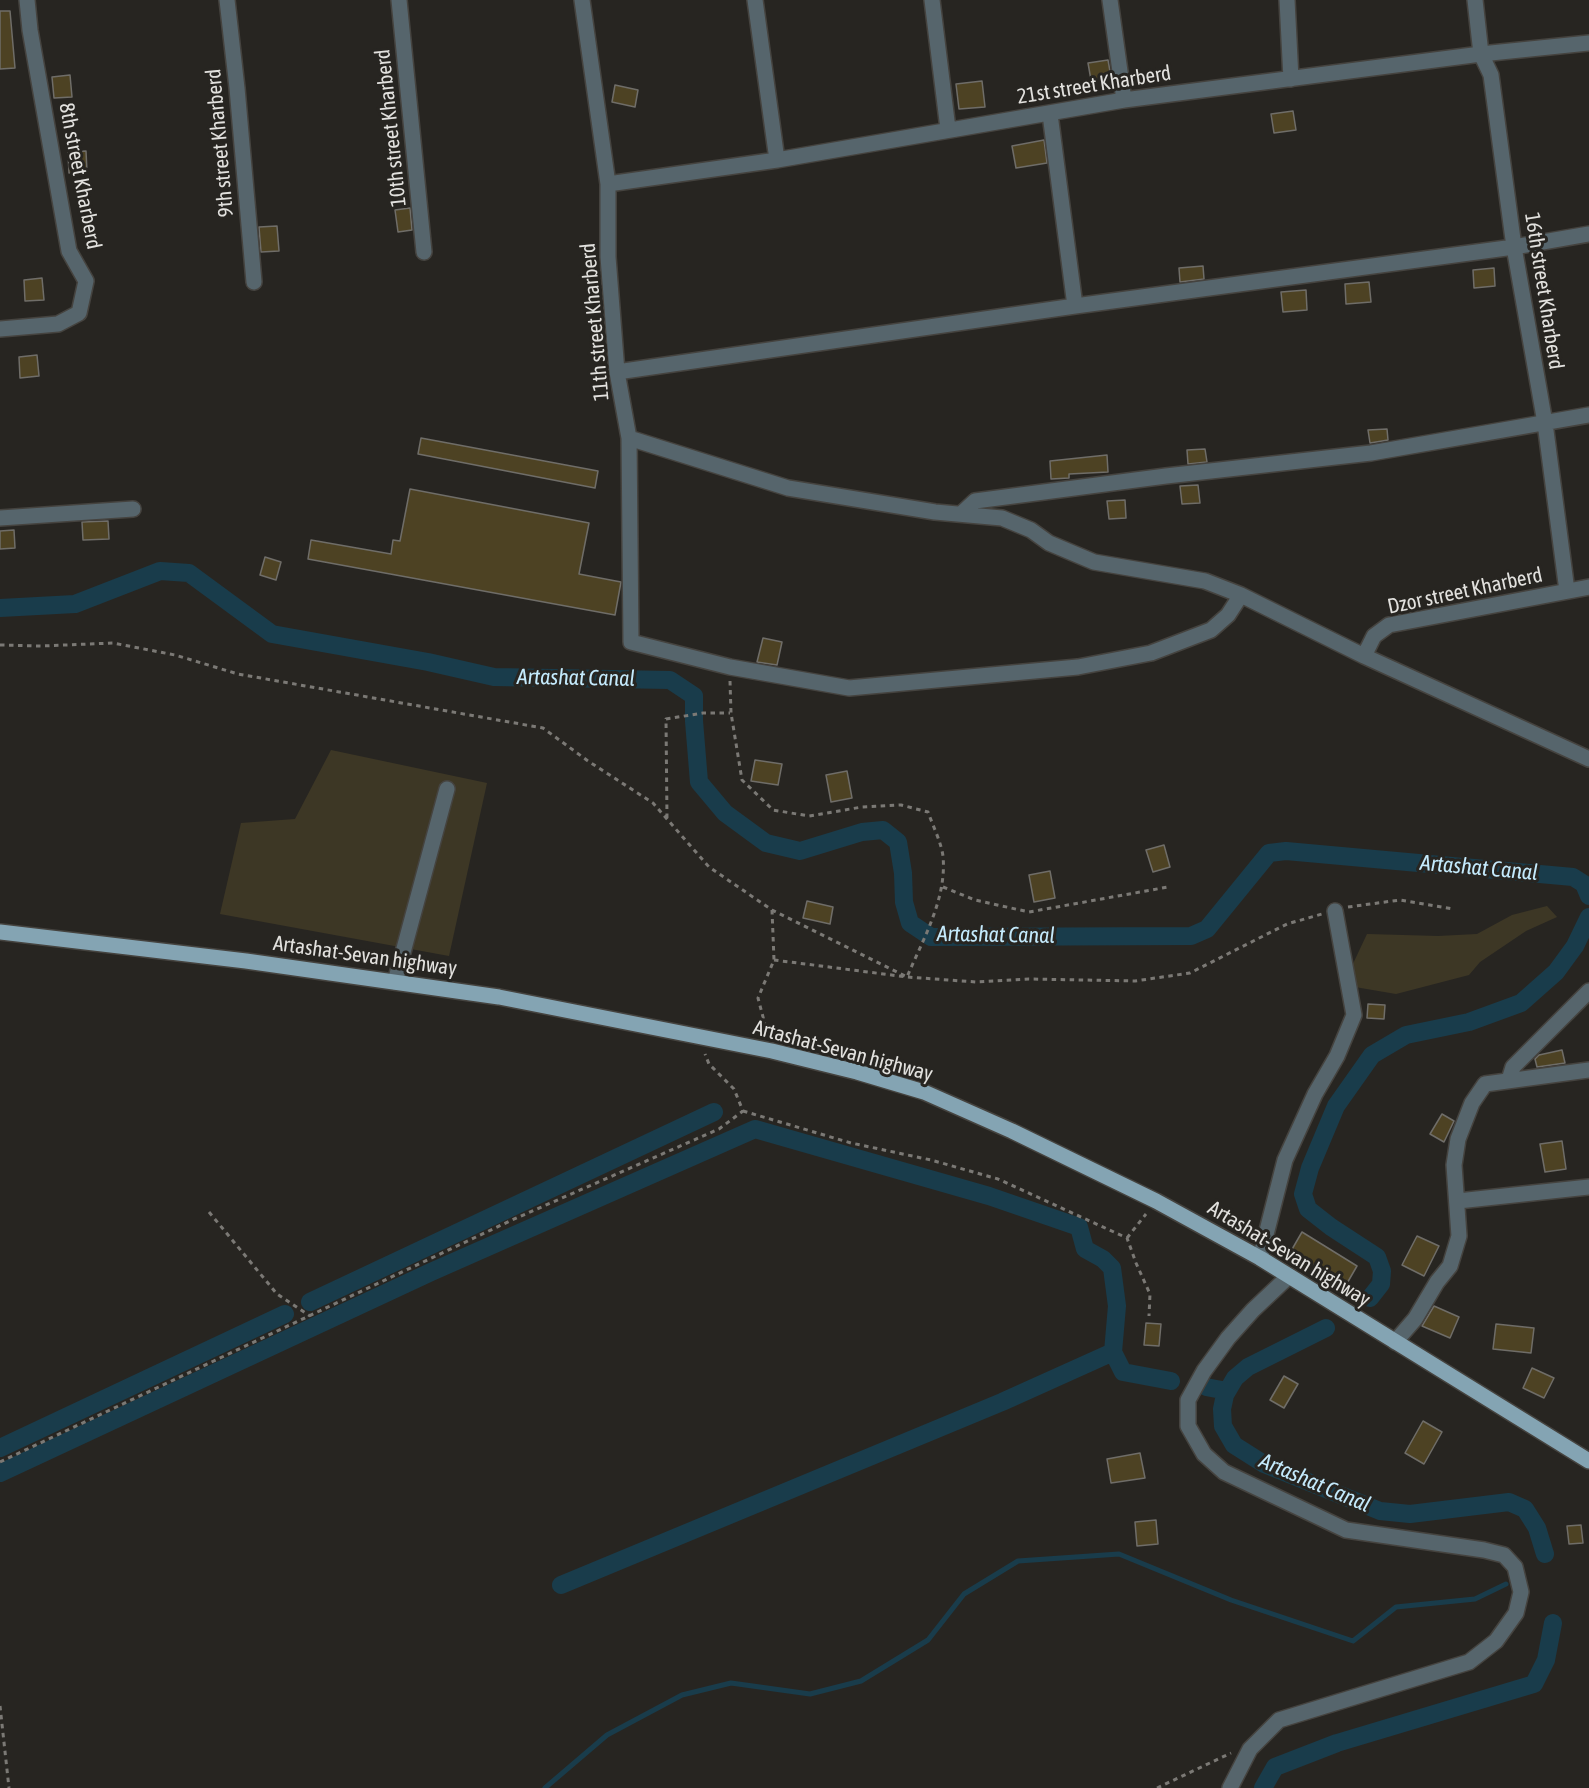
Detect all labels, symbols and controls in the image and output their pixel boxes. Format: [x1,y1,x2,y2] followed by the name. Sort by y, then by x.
[370,48,412,208] street label: 10th street Kharberd
[1015,60,1173,110] street label: 21st street Kharberd
[201,68,239,218] street label: 9th street Kharberd
[53,101,107,251] street label: 8th street Kharberd
[1519,211,1569,371] street label: 16th street Kharberd
[576,242,614,402] street label: 11th street Kharberd
[1385,562,1545,620] street label: Dzor street Kharberd
[517,664,635,692] water label: Artashat Canal
[1419,850,1539,886] water label: Artashat Canal
[937,921,1055,949] water label: Artashat Canal
[272,931,458,981] street label: Artashat-Sevan highway
[750,1015,936,1087] street label: Artashat-Sevan highway
[1203,1196,1375,1312] street label: Artashat-Sevan highway
[1255,1448,1375,1518] water label: Artashat Canal

